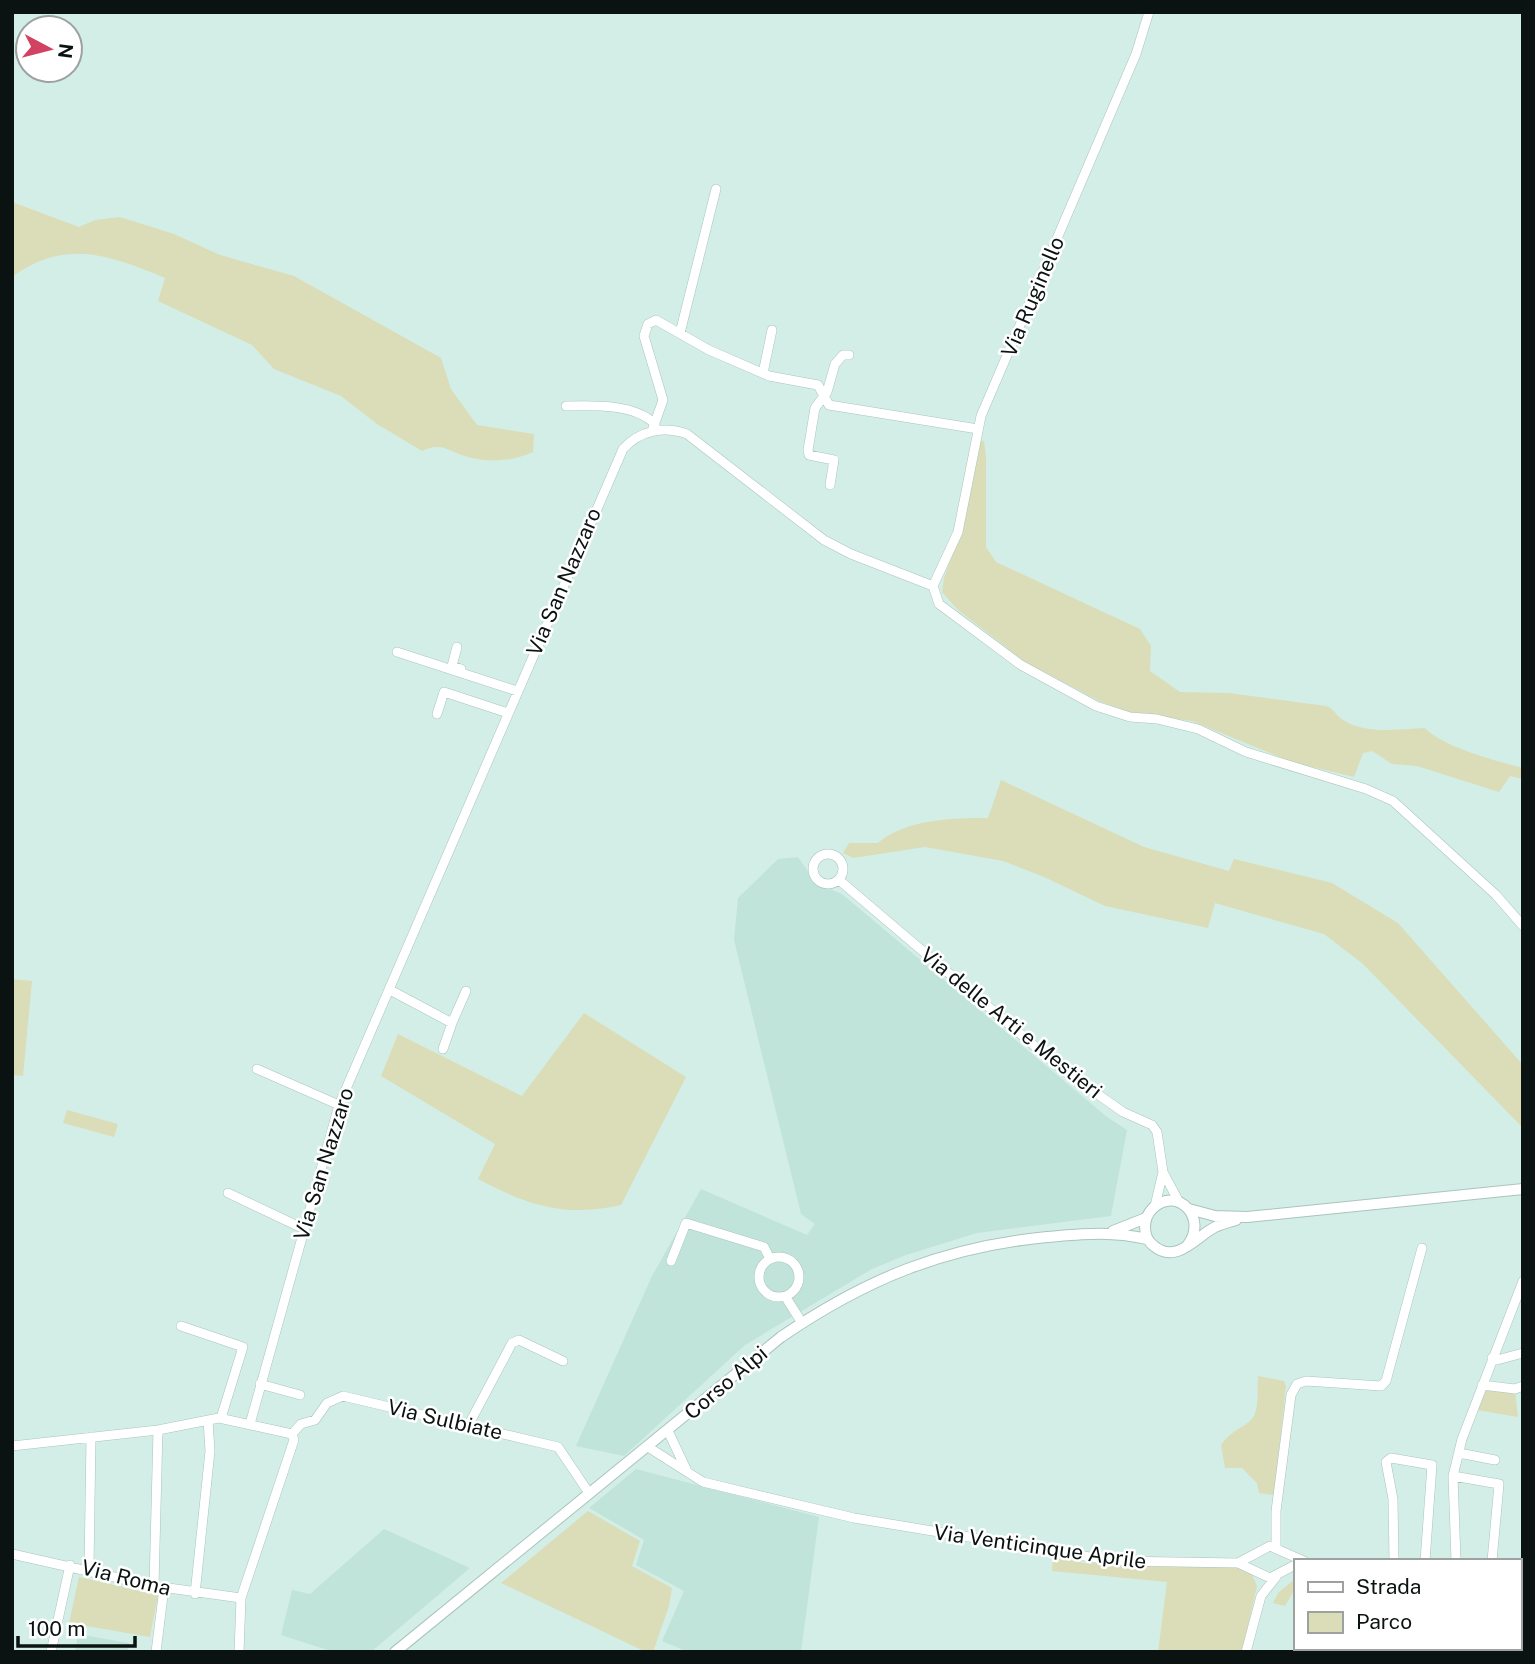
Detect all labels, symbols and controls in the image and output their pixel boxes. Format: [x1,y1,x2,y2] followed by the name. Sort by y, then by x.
[14,14,84,84] north arrow
[54,42,78,60] text: N
[996,233,1069,361] street label: Via Ruginello
[521,504,606,660] street label: Via San Nazzaro
[916,942,1107,1103] street label: Via delle Arti e Mestieri
[288,1085,359,1243] street label: Via San Nazzaro
[679,1341,772,1425] street label: Corso Alpi
[385,1394,505,1445] street label: Via Sulbiate
[932,1519,1148,1574] street label: Via Venticinque Aprile
[79,1554,174,1601] street label: Via Roma
[1294,1559,1521,1650] legend
[1356,1574,1421,1599] text: Strada
[18,1604,135,1648] scale bar
[1356,1609,1412,1634] text: Parco
[28,1616,85,1641] text: 100 m

